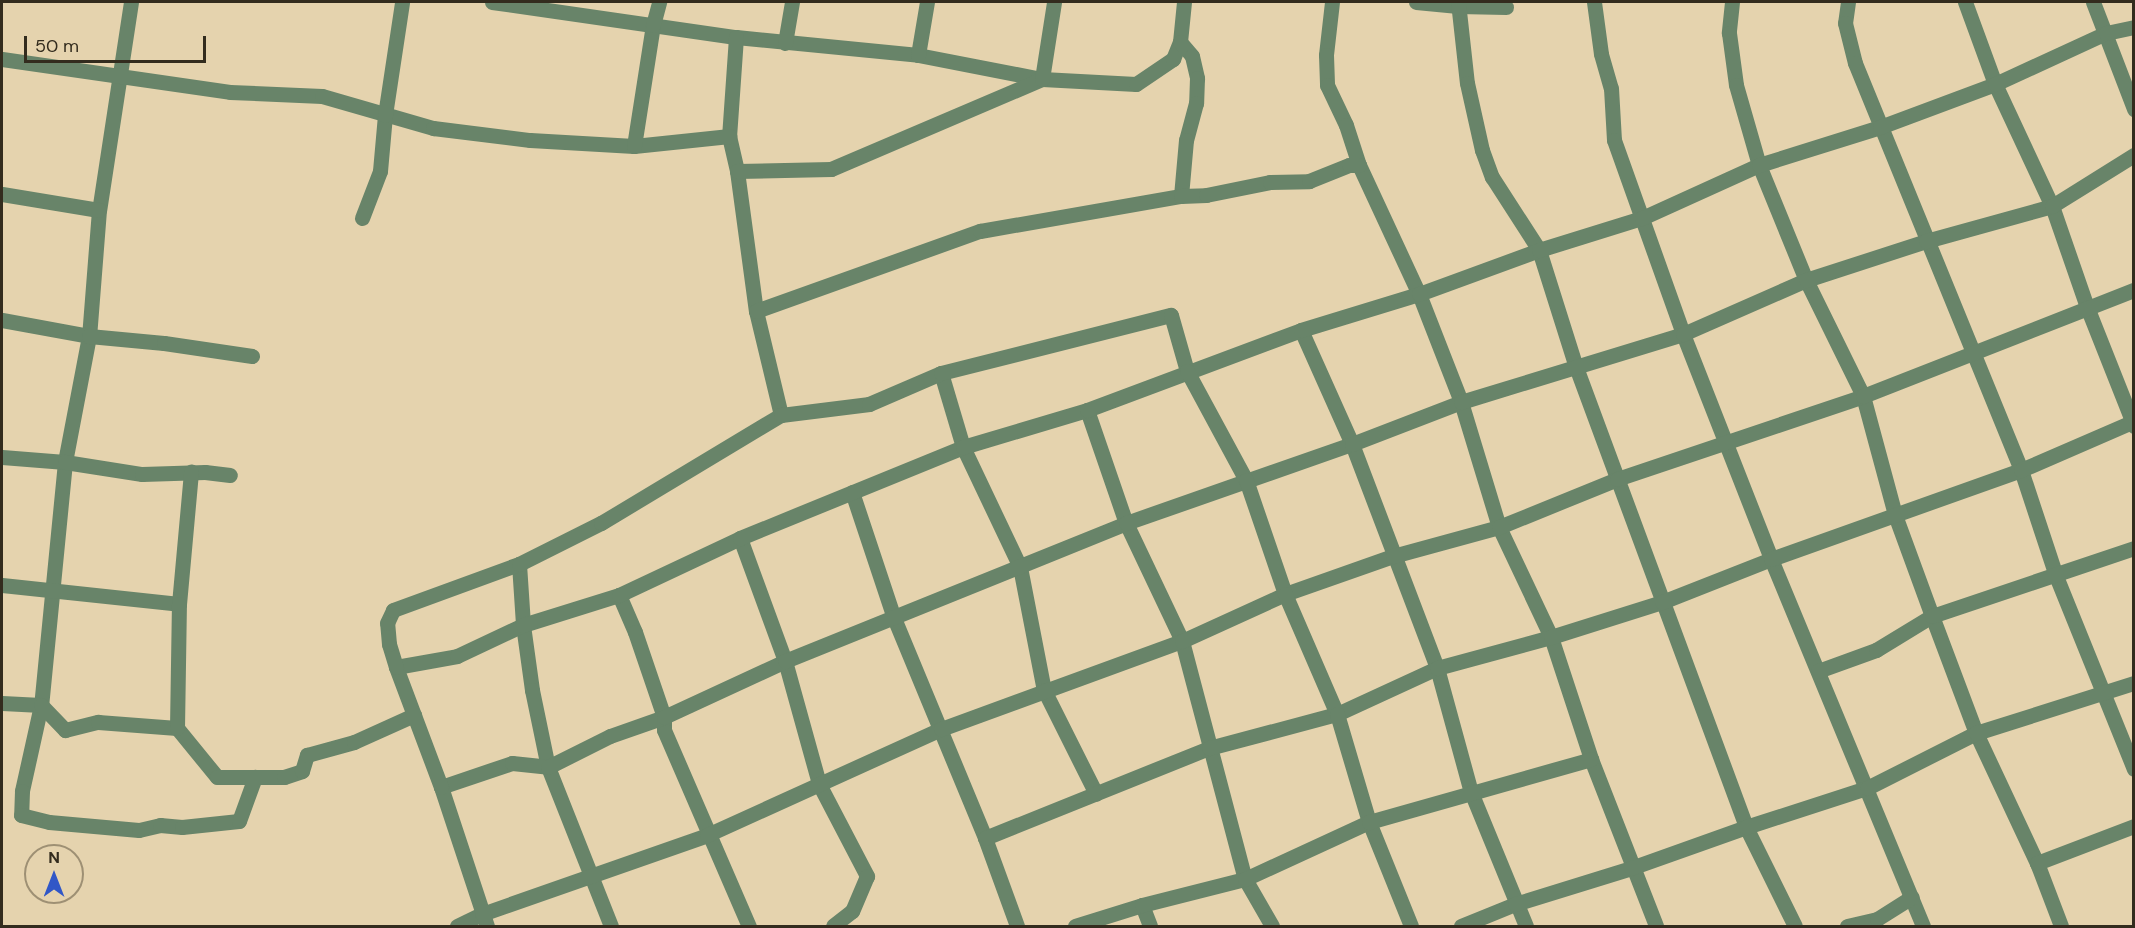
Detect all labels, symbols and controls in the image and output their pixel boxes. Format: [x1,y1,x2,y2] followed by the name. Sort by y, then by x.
[27,24,208,62] scale bar
[35,34,79,58] text: 50 m
[24,844,84,904] north arrow
[48,847,60,868] text: N

